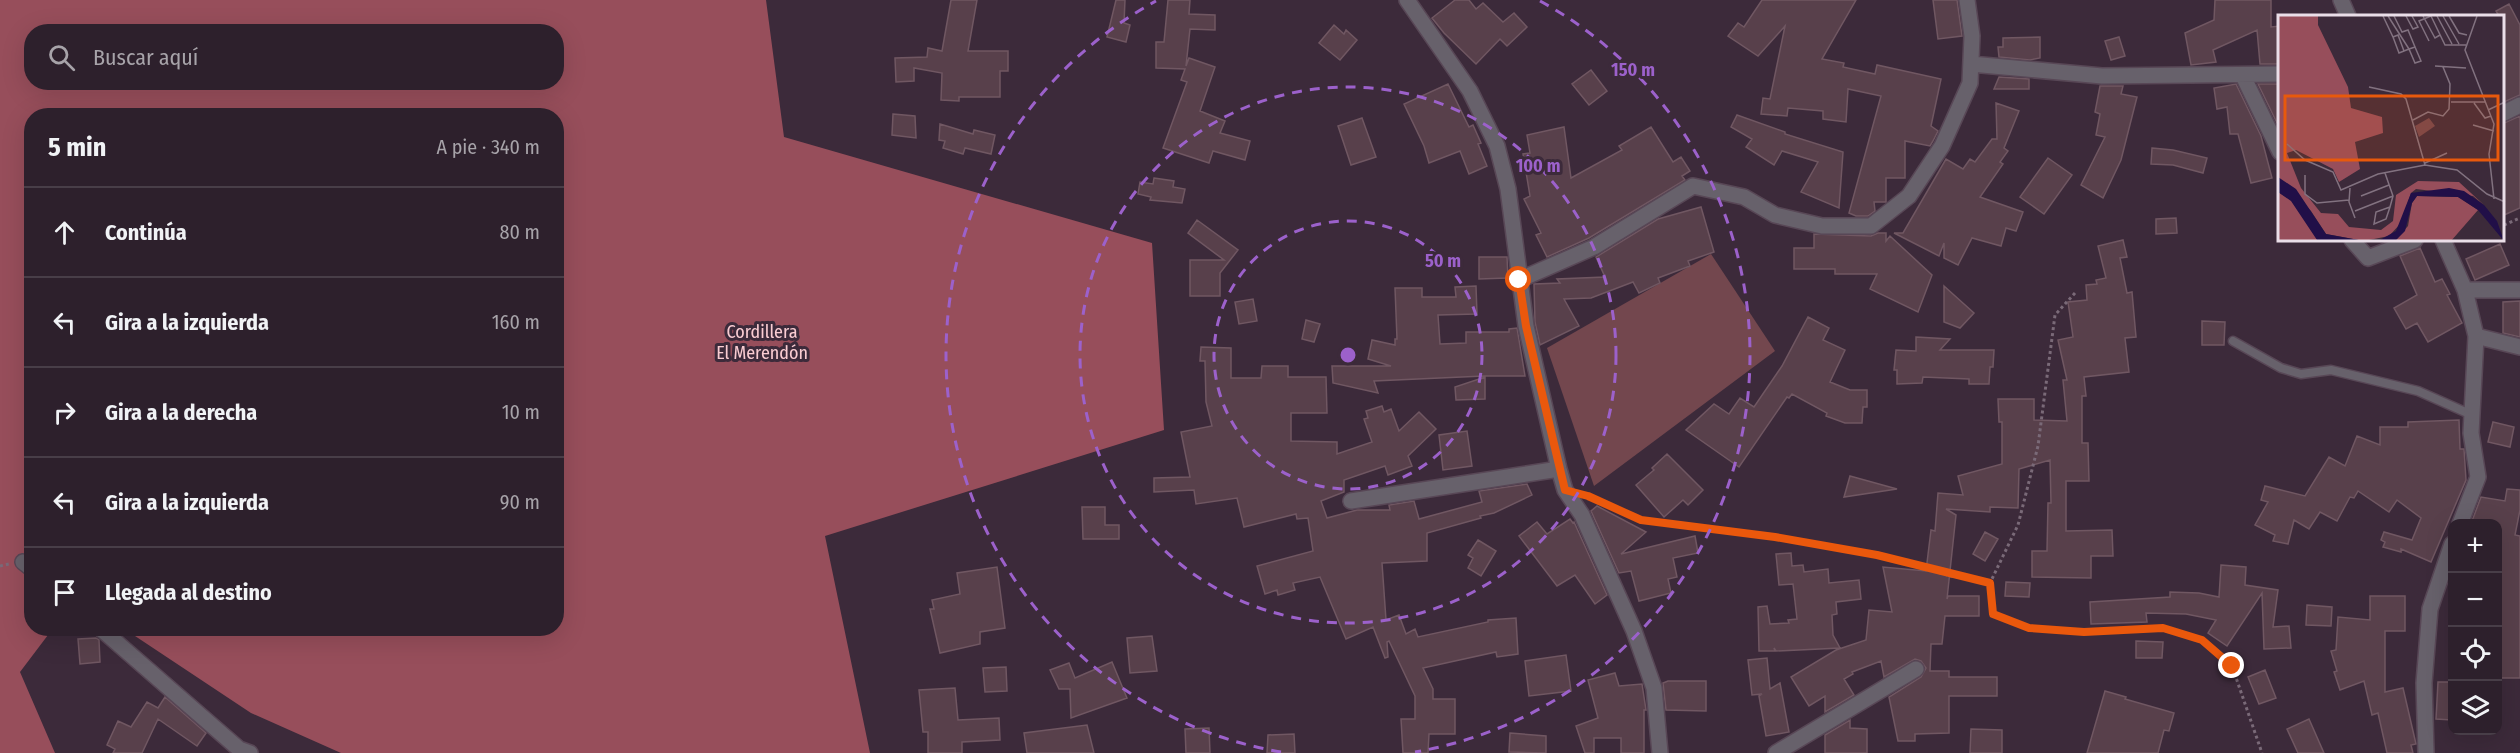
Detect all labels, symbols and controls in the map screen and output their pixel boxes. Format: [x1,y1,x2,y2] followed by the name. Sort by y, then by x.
[2278,15,2505,242] inset map
[24,24,564,90] search box
[45,41,78,74] icon: search
[93,44,198,71] text: Buscar aquí
[1611,59,1655,81] text: 150 m
[48,132,106,163] text: 5 min
[436,135,540,159] text: A pie · 340 m
[1516,155,1560,177] text: 100 m
[48,216,81,249] icon: ahead
[105,219,187,246] text: Continúa
[500,220,540,244] text: 80 m
[1425,250,1461,272] text: 50 m
[1505,266,1531,292] route start
[48,306,81,339] icon: left
[105,309,269,336] text: Gira a la izquierda
[492,310,540,334] text: 160 m
[716,321,808,364] park label: Cordillera El Merendón
[1338,345,1358,365] centre of rings
[48,396,81,429] icon: right
[105,399,257,426] text: Gira a la derecha
[502,400,540,424] text: 10 m
[48,486,81,519] icon: left
[105,489,269,516] text: Gira a la izquierda
[500,490,540,514] text: 90 m
[2448,519,2502,735] map controls
[2448,519,2502,573] button: +
[2448,573,2502,627] button: −
[48,576,81,609] icon: arrive
[105,579,272,606] text: Llegada al destino
[2448,627,2502,681] button: locate
[2218,652,2244,678] route end
[2448,681,2502,735] button: layers

